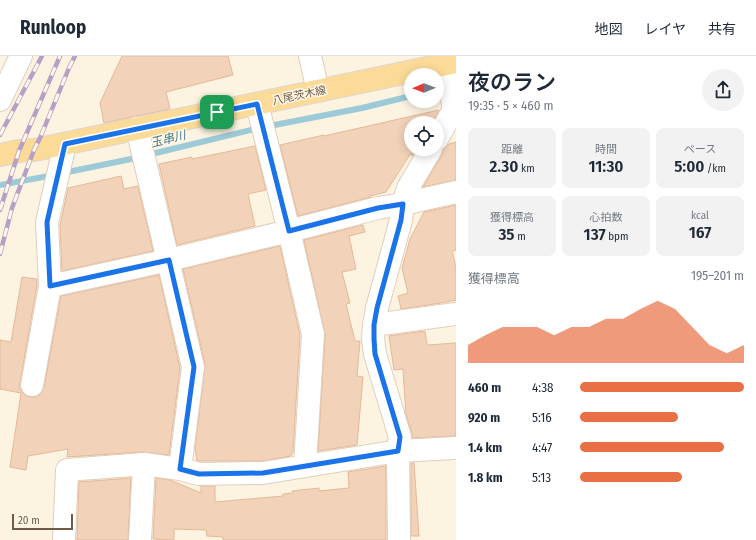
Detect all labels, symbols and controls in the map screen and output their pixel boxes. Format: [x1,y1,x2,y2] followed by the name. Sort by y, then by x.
[20,16,86,39] text: Runloop
[594,21,622,38] text: 地図
[644,21,686,38] text: レイヤ
[708,21,736,38] text: 共有
[404,68,444,108] north arrow
[404,68,444,156] map controls
[468,69,556,96] text: 夜のラン
[702,69,744,111] button: share
[271,83,327,108] street label: 八尾茨木線
[200,95,234,129] pin
[468,98,554,113] text: 19:35 · 5 × 460 m
[206,101,228,123] icon: arrive
[404,116,444,156] button: locate
[149,127,189,150] water label: 玉串川
[501,143,523,156] text: 距離
[595,143,617,156] text: 時間
[684,143,716,156] text: ペース
[489,156,518,177] text: 2.30
[588,156,624,177] text: 11:30
[674,156,705,177] text: 5:00
[518,162,535,175] text: km
[705,162,726,175] text: /km
[691,209,709,222] text: kcal
[490,211,534,224] text: 獲得標高
[590,211,623,224] text: 心拍数
[689,222,711,243] text: 167
[498,224,515,245] text: 35
[584,224,606,245] text: 137
[515,230,526,243] text: m
[606,230,628,243] text: bpm
[691,268,744,283] text: 195–201 m
[468,271,520,286] text: 獲得標高
[468,380,501,395] text: 460 m
[532,380,554,395] text: 4:38
[468,410,500,425] text: 920 m
[532,410,552,425] text: 5:16
[468,440,502,455] text: 1.4 km
[532,440,552,455] text: 4:47
[468,470,503,485] text: 1.8 km
[532,470,551,485] text: 5:13
[12,512,73,531] scale bar
[18,514,40,527] text: 20 m

